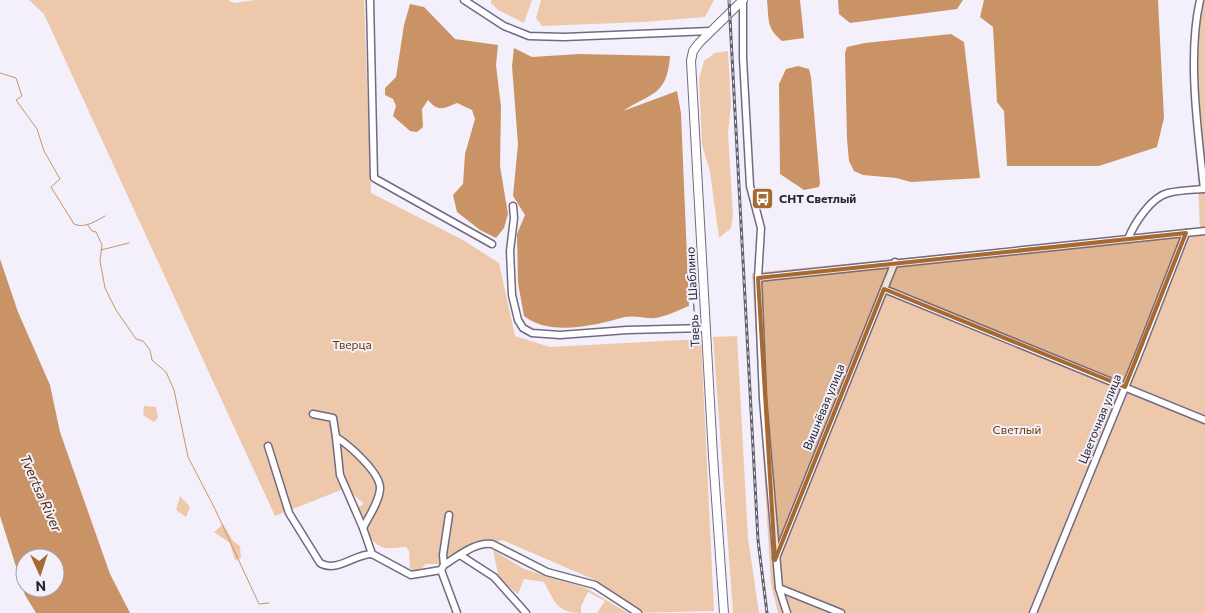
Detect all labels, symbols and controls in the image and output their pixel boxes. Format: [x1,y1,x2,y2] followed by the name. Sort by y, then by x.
[751,187,775,211] bus stop icon: СНТ Светлый
[779,191,856,205] place label: СНТ Светлый
[682,247,702,348] street label: Тверь — Шаблино
[332,337,372,351] park label: Тверца
[799,361,847,452] street label: Вишнёвая улица
[1075,372,1123,466] street label: Цветочная улица
[993,422,1041,436] park label: Светлый
[17,451,66,535] water label: Tvertsa River
[15,548,65,598] north arrow
[35,578,46,595] text: N

